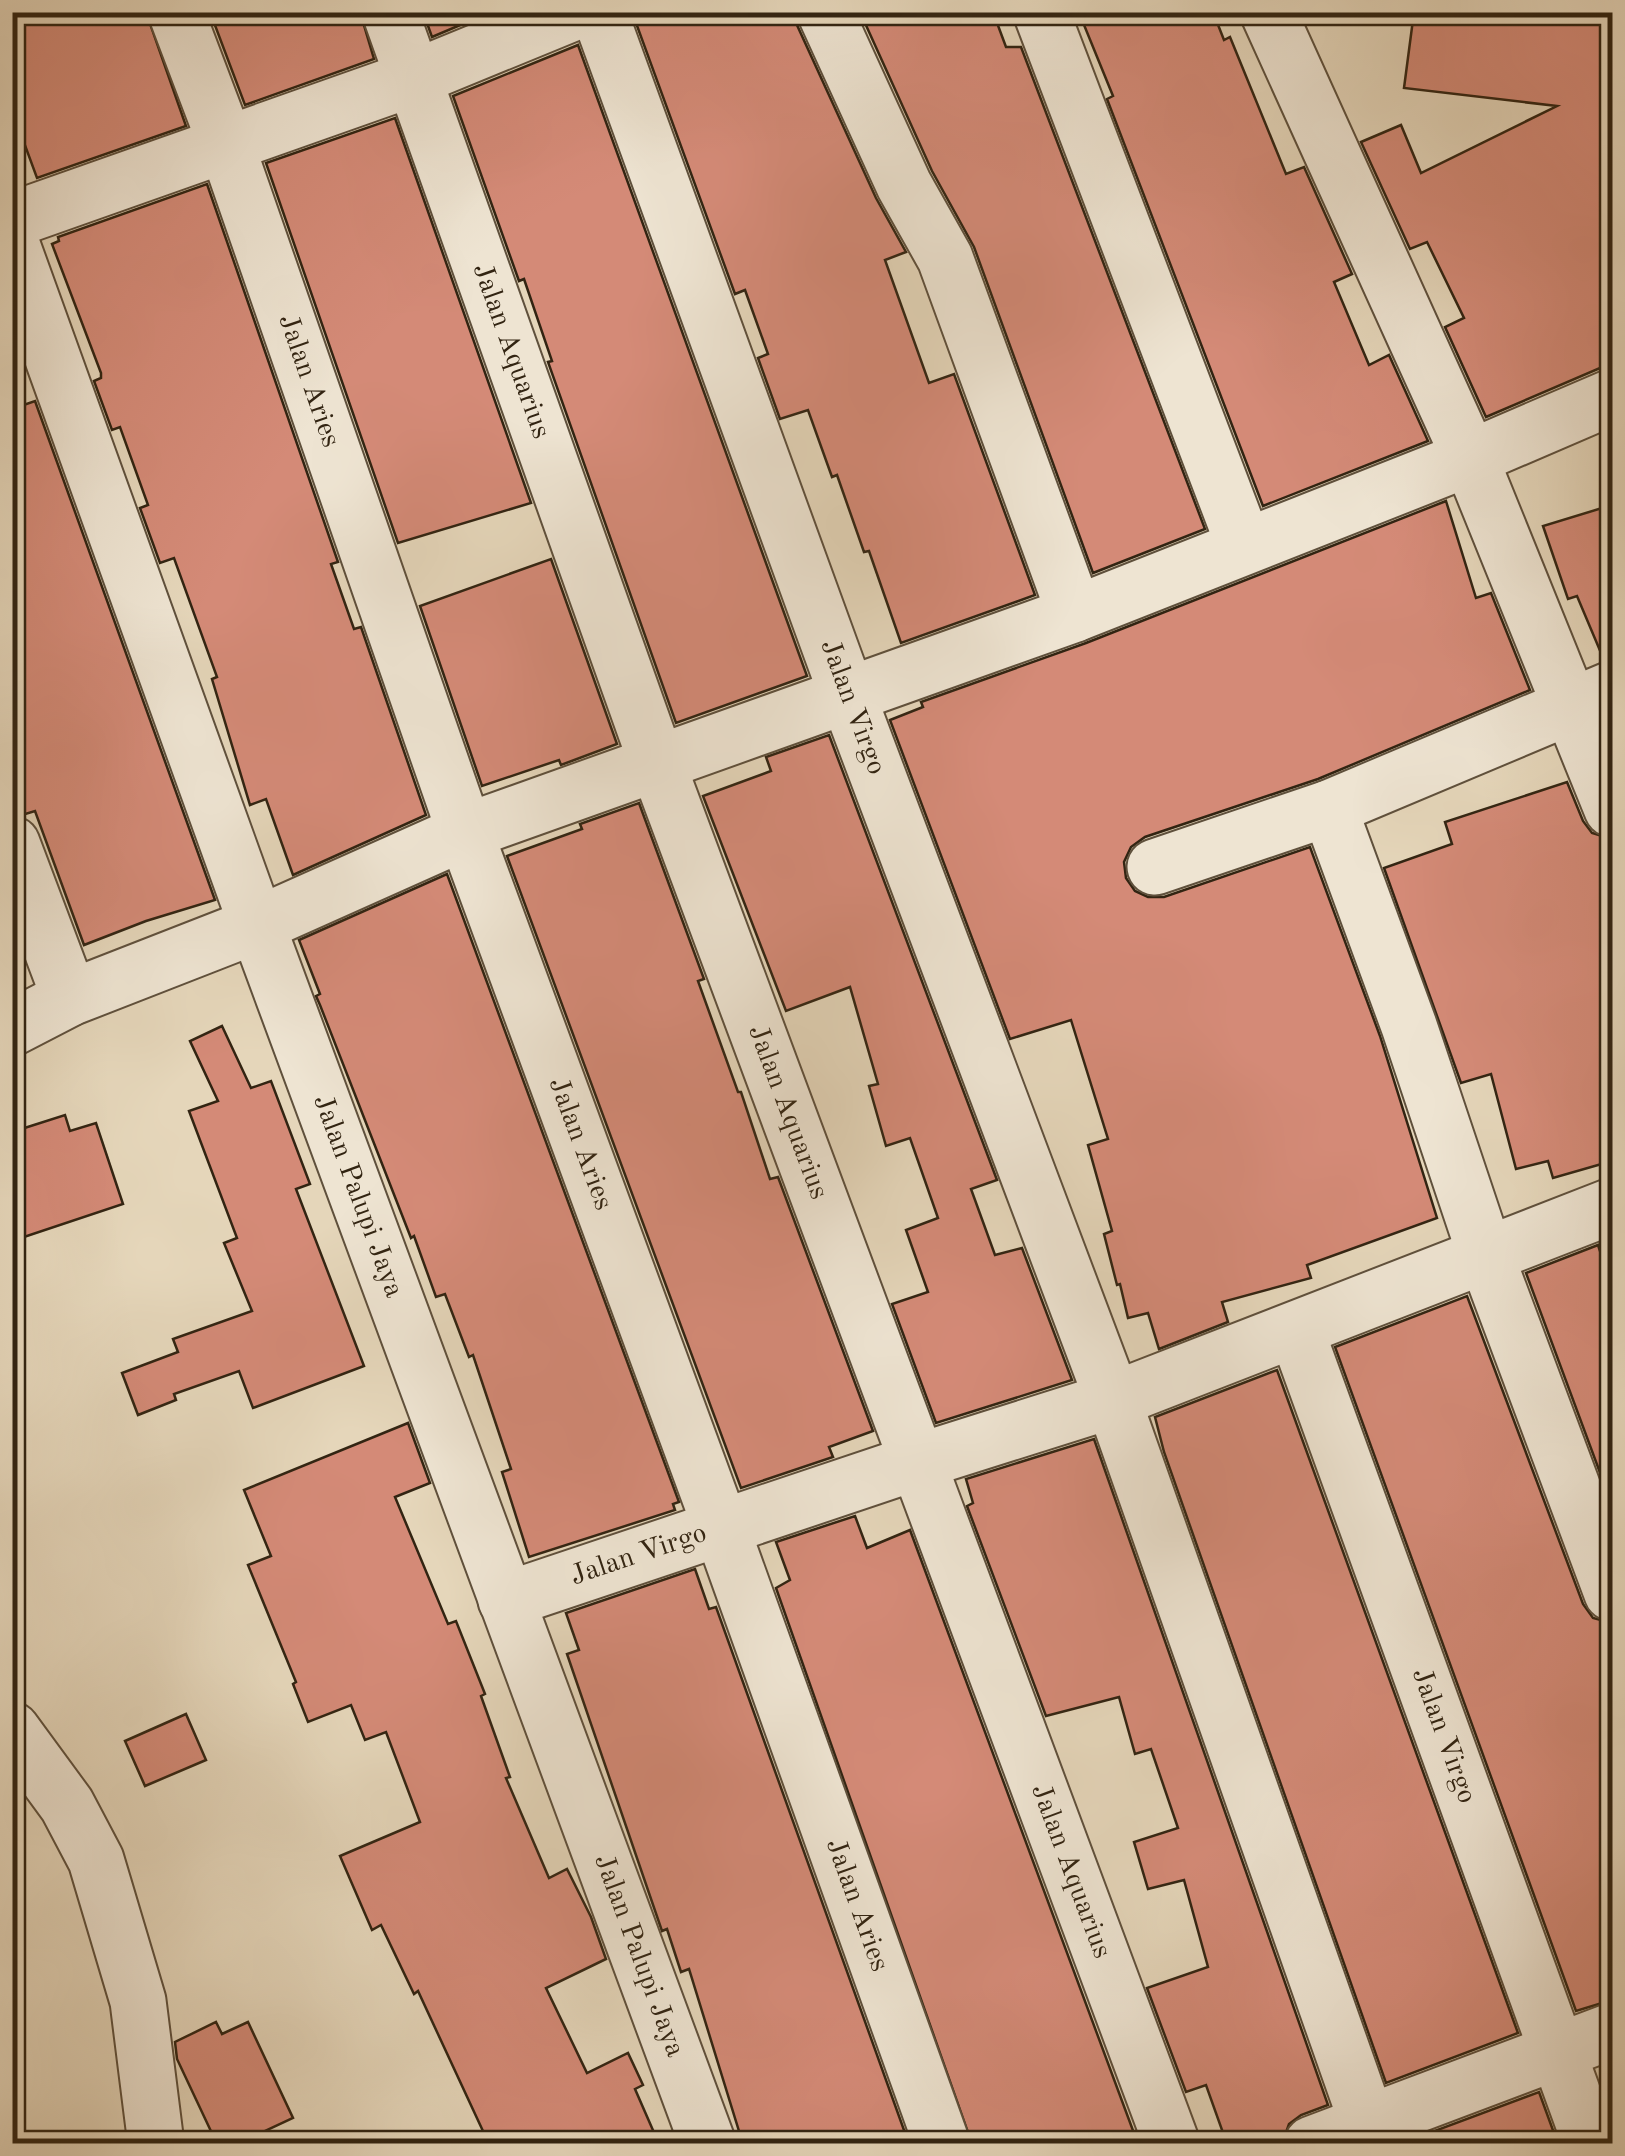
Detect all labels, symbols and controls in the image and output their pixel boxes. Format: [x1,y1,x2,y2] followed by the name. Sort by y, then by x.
[467,260,555,442] street label: Jalan Aquarius
[272,311,344,451] street label: Jalan Aries
[815,636,890,779] street label: Jalan Virgo
[742,1021,833,1203] street label: Jalan Aquarius
[543,1074,617,1214] street label: Jalan Aries
[307,1091,408,1301] street label: Jalan Palupi Jaya
[567,1520,710,1591] street label: Jalan Virgo
[1406,1665,1481,1808] street label: Jalan Virgo
[1025,1780,1116,1962] street label: Jalan Aquarius
[820,1835,893,1975] street label: Jalan Aries
[588,1851,689,2061] street label: Jalan Palupi Jaya

